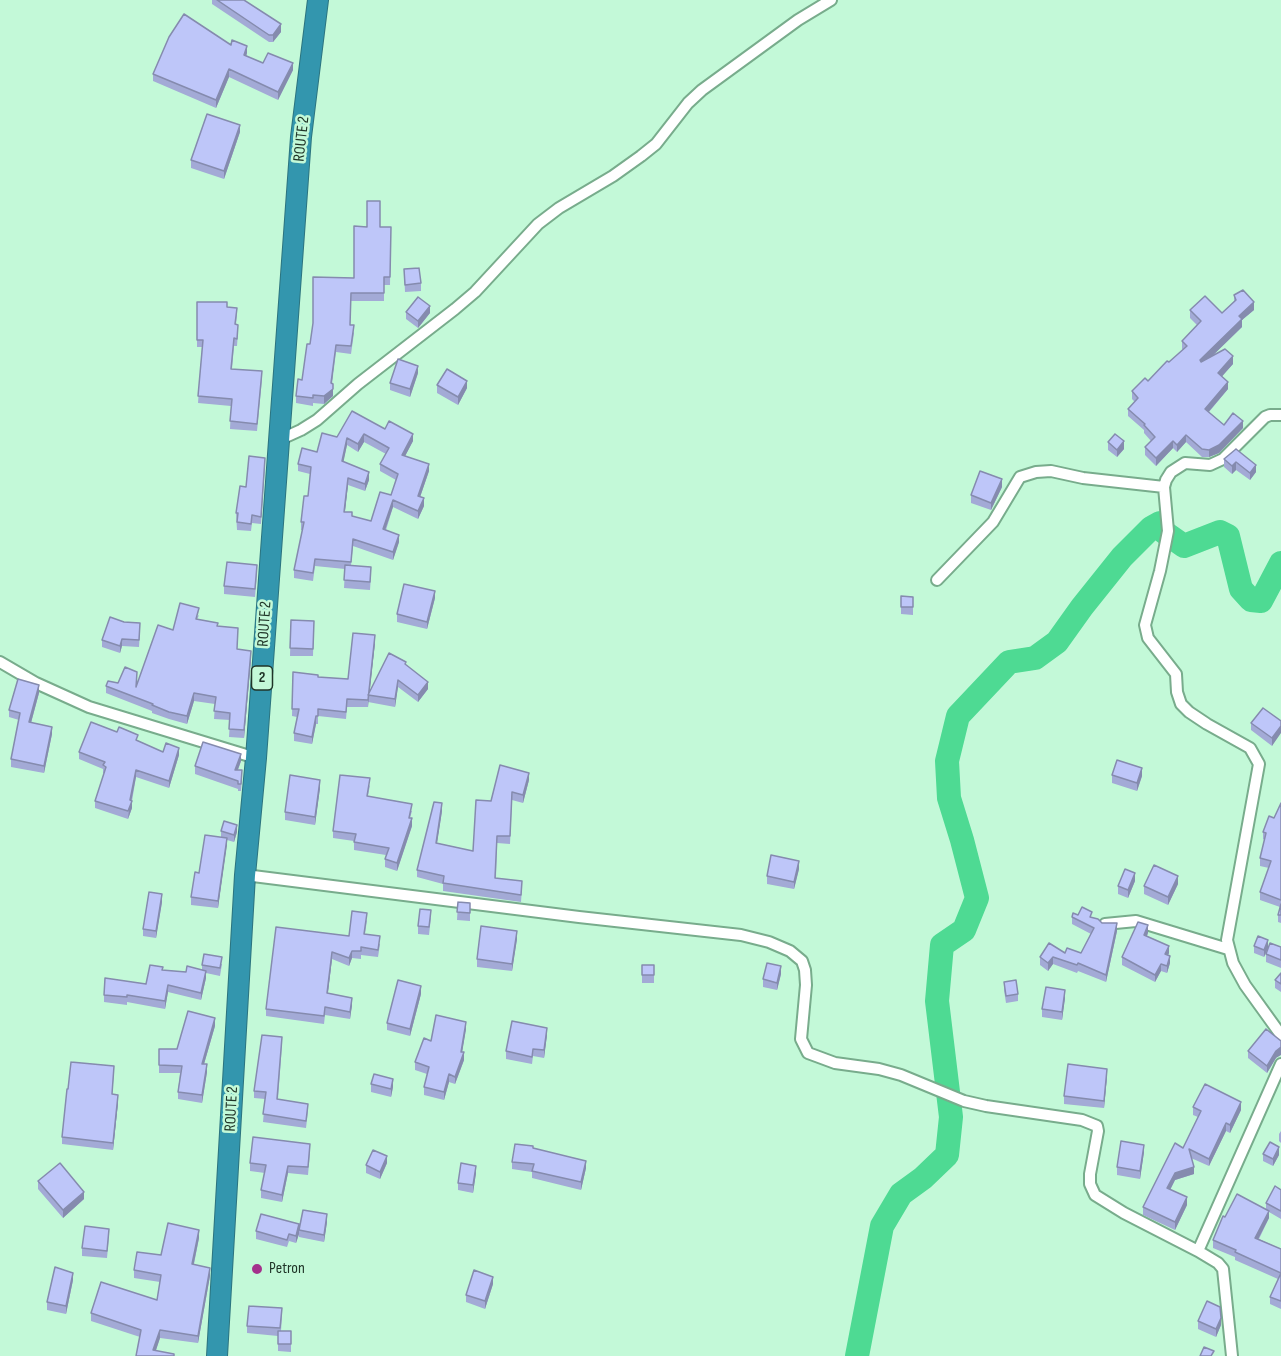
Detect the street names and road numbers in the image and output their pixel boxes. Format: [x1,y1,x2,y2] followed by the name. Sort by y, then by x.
[290,115,314,163] street label: ROUTE 2
[254,601,276,647] street label: ROUTE 2
[252,666,272,690] road number: 2
[221,1086,243,1132] street label: ROUTE 2

